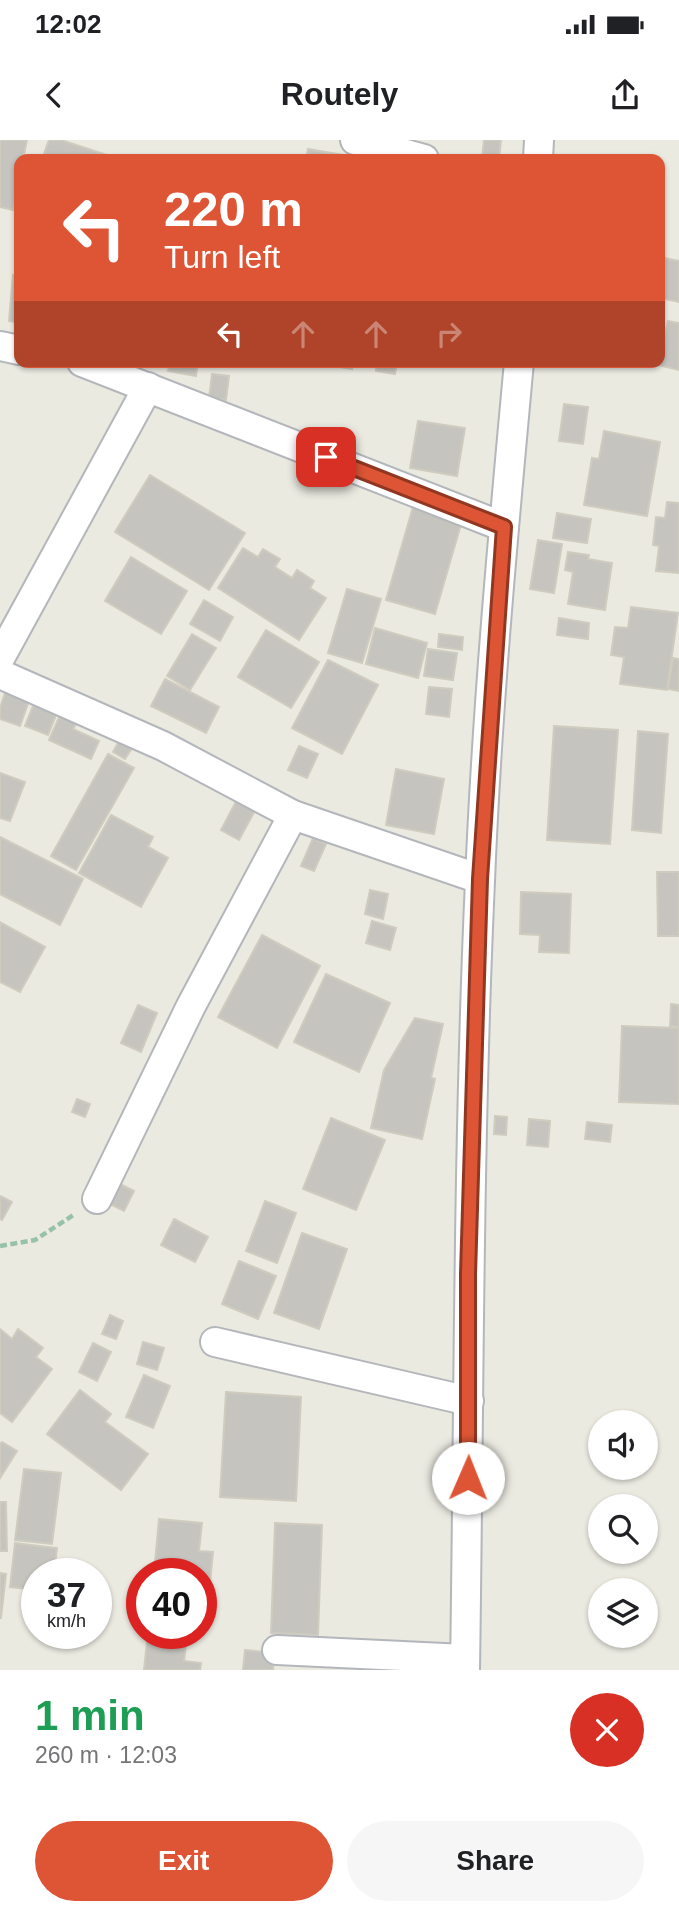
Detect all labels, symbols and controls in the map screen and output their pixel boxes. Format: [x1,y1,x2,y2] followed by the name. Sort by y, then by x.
[35,9,102,39] text: 12:02
[35,76,73,114] icon: back
[281,76,398,112] text: Routely
[606,76,644,114] icon: share
[49,182,140,273] icon: left
[164,182,303,236] text: 220 m
[164,239,280,275] text: Turn left
[211,315,249,353] icon: left
[284,315,322,353] icon: ahead
[357,315,395,353] icon: ahead
[430,315,468,353] icon: right
[296,427,356,487] pin
[307,438,345,476] icon: arrive
[588,1410,658,1648] map controls
[588,1410,658,1480] button: sound
[431,1441,505,1515] position arrow
[588,1494,658,1564] button: search
[126,1558,217,1649] speed limit sign: 40
[47,1575,86,1614] text: 37
[588,1578,658,1648] button: layers
[47,1611,86,1631] text: km/h
[35,1692,145,1739] text: 1 min
[570,1693,644,1767] button: close
[35,1742,177,1768] text: 260 m · 12:03
[35,1821,333,1901] button: Exit
[347,1821,644,1901] button: Share

